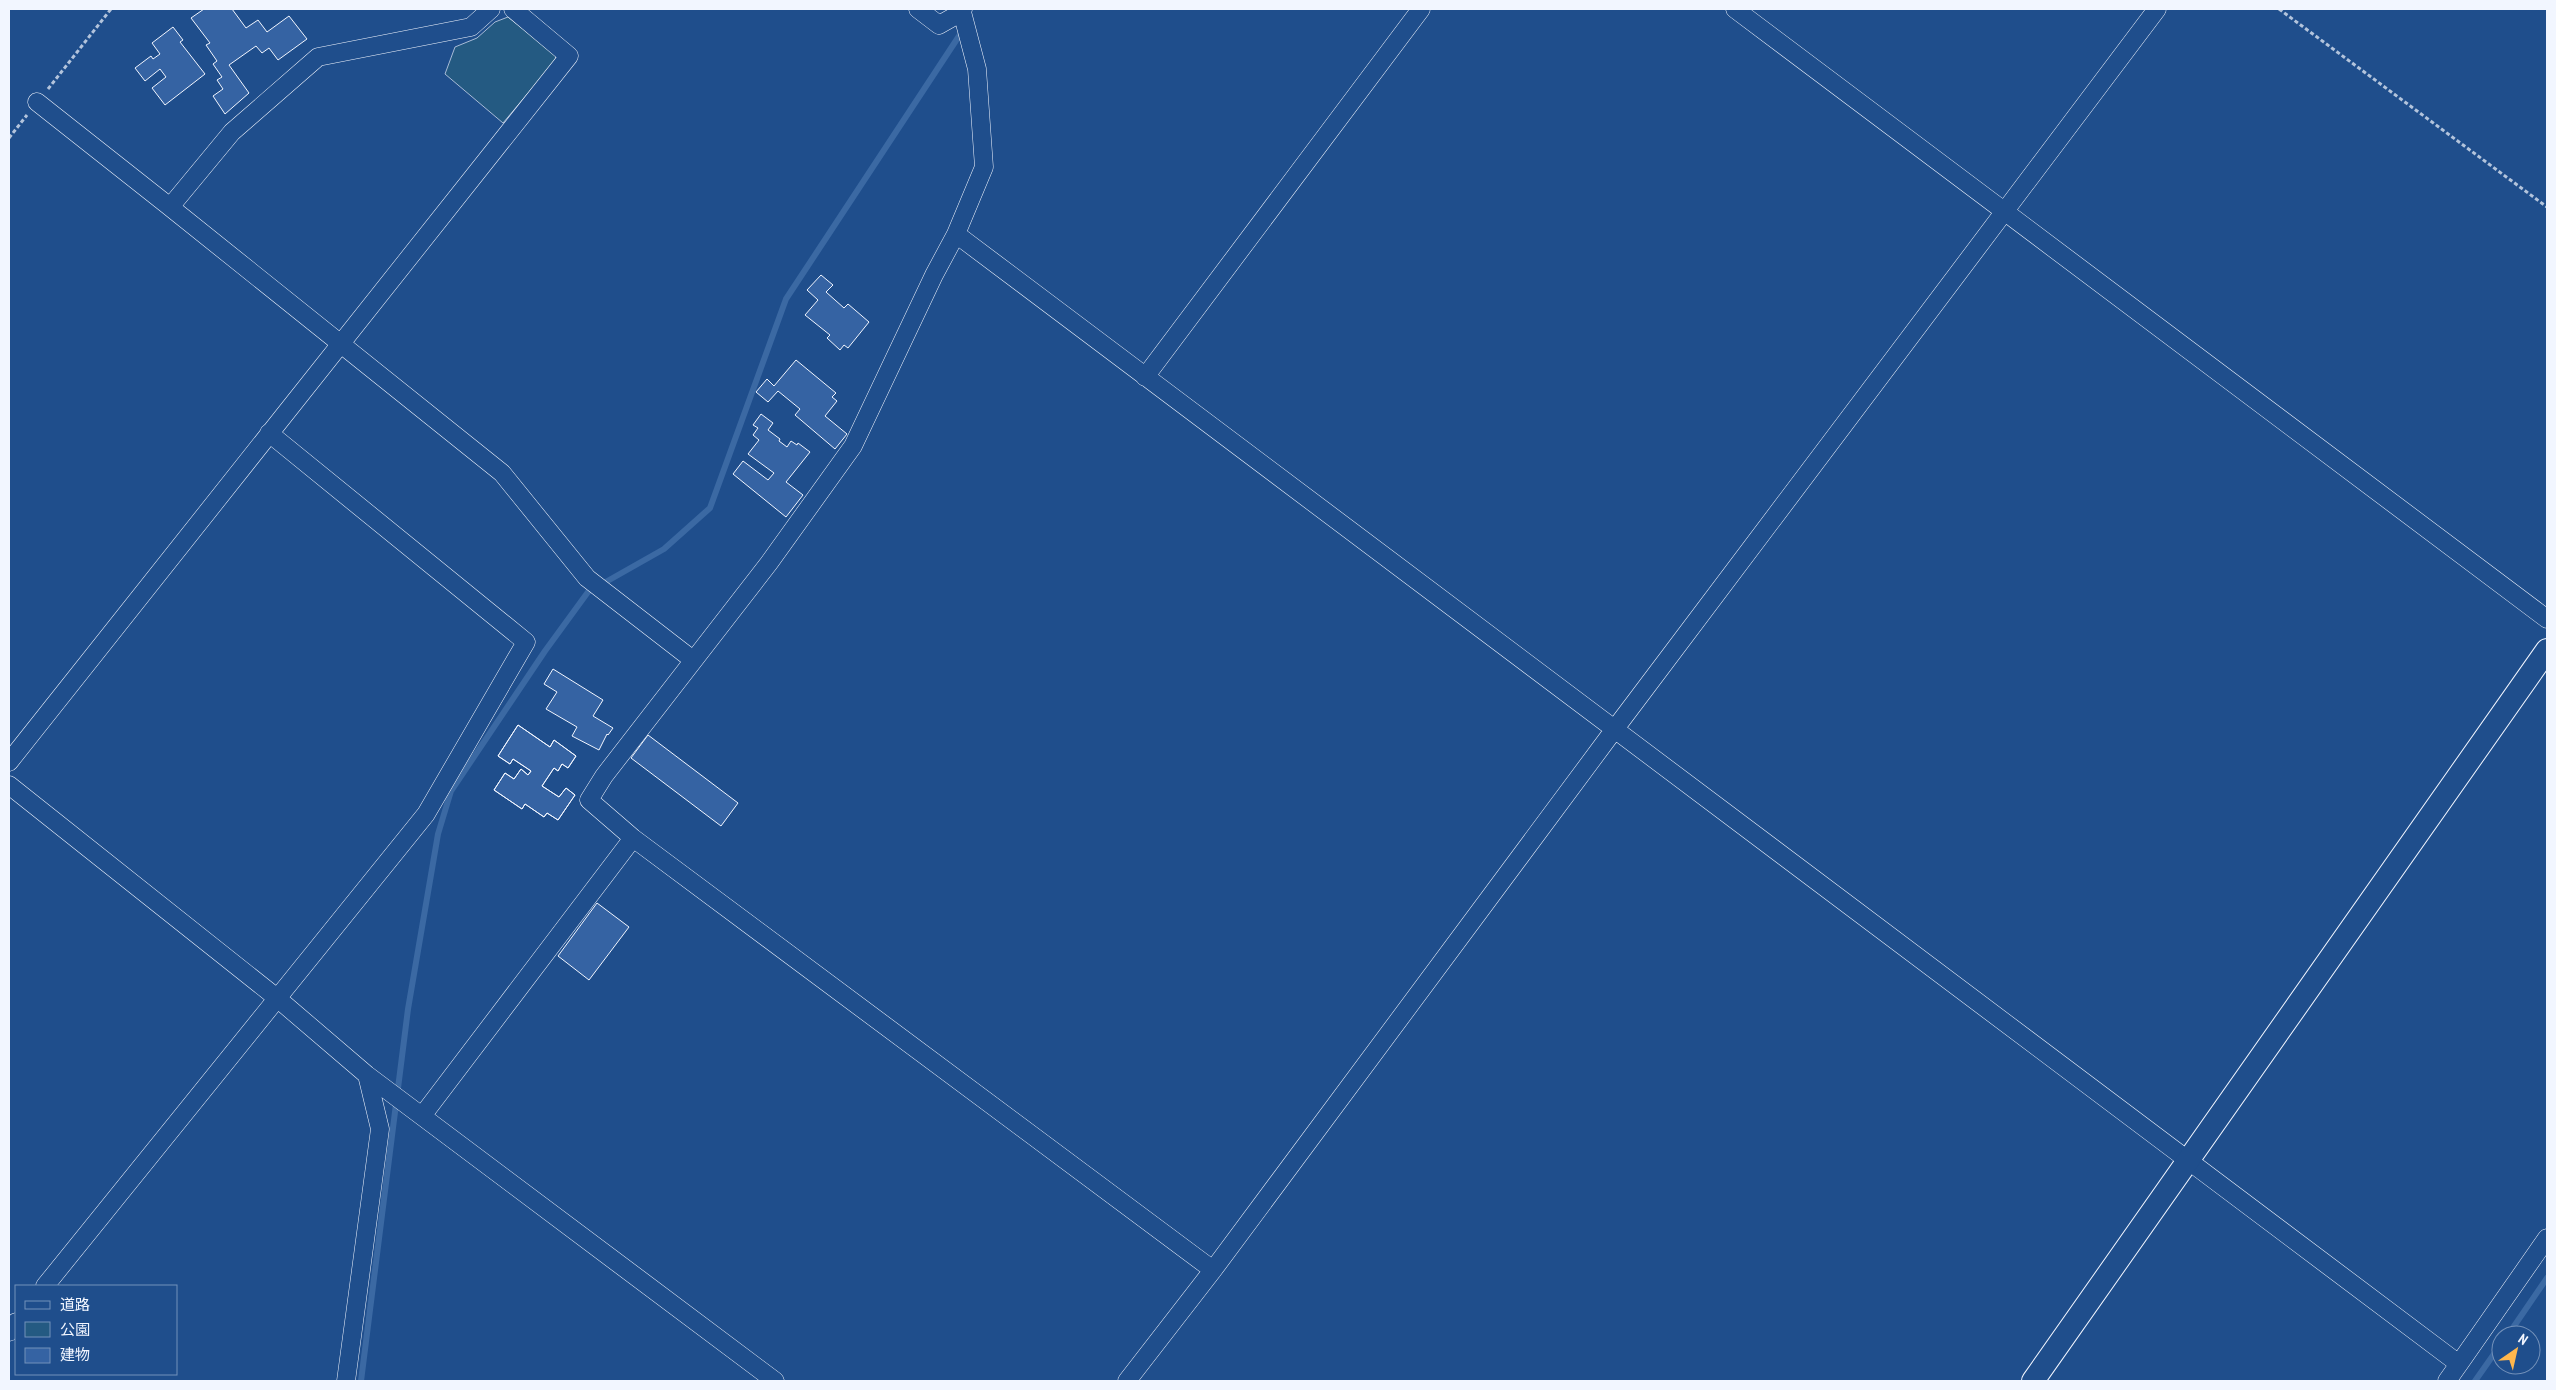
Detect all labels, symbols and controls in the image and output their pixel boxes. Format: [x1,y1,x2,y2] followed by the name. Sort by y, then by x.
[15,1285,178,1375] legend
[60,1295,90,1314] text: 道路
[60,1320,90,1339] text: 公園
[2491,1325,2541,1375] north arrow
[2515,1330,2531,1349] text: N
[60,1345,90,1364] text: 建物

